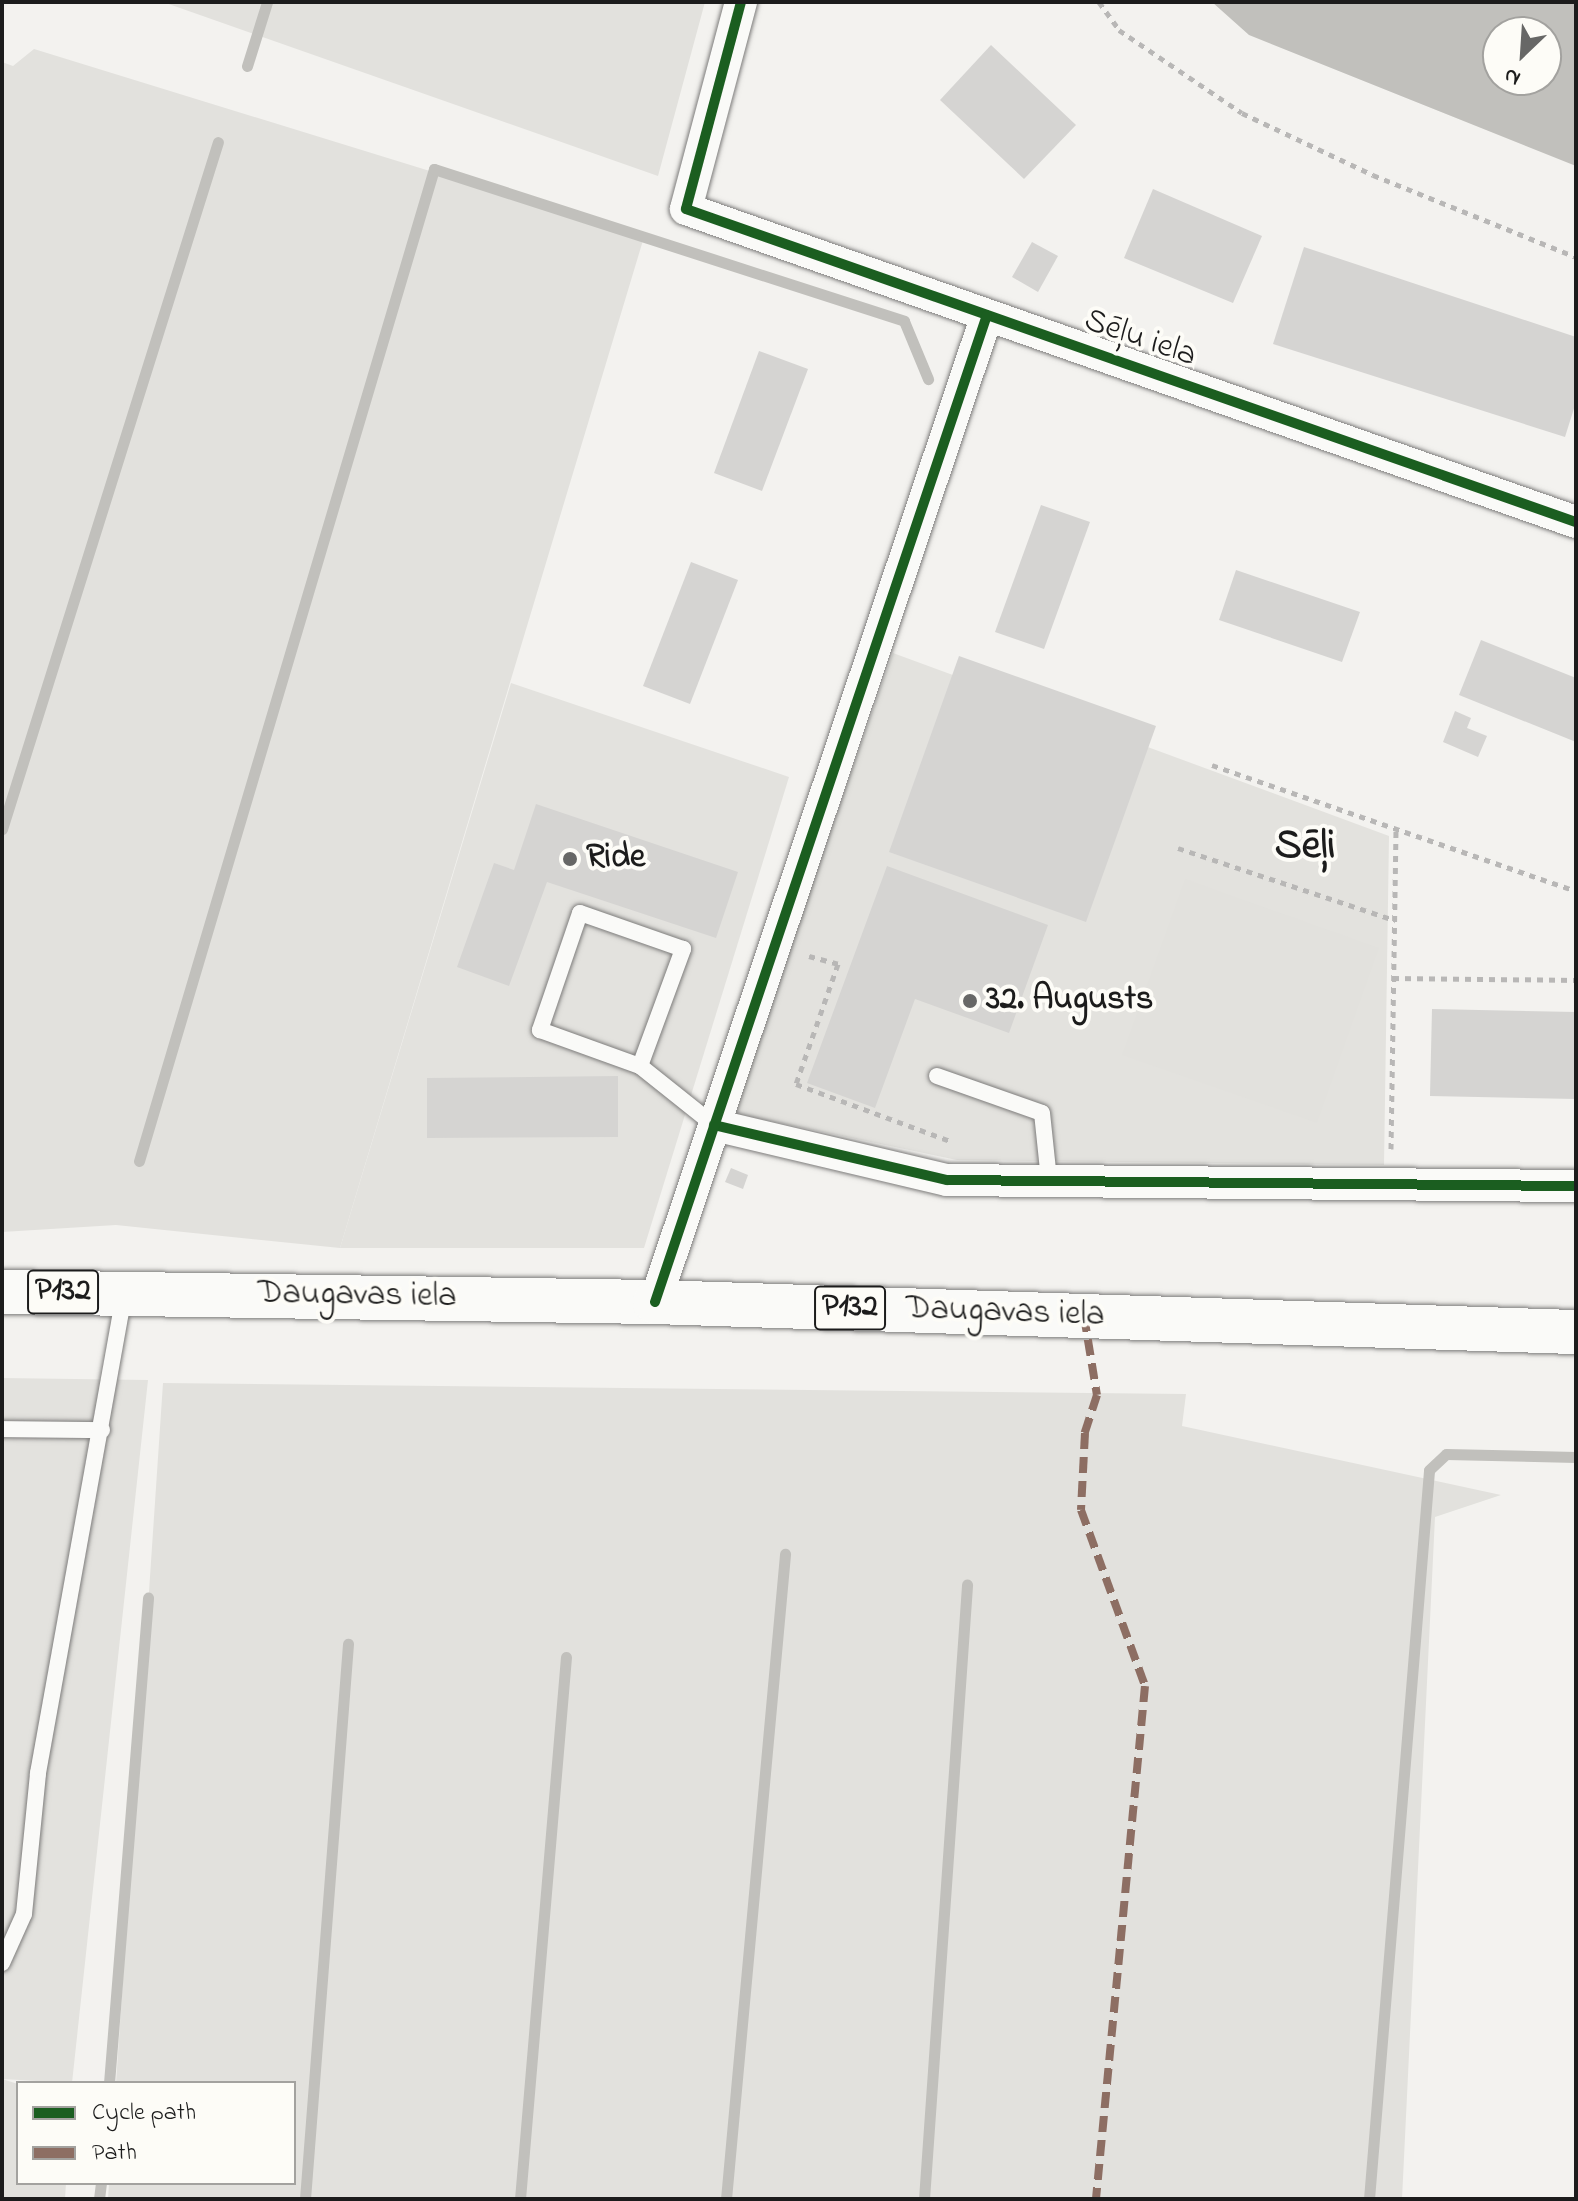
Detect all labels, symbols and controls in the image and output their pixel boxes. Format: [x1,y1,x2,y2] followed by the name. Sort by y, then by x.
[1482,16,1562,96] north arrow
[1499,58,1526,94] text: N
[1078,301,1202,377] street label: Sēļu iela
[1275,822,1335,872] district label: Sēļi
[586,839,645,879] place label: Ride
[561,850,579,868] marker: Ride
[986,981,1153,1021] place label: 32. Augusts
[961,992,979,1010] marker: 32. Augusts
[27,1264,99,1320] road number: P132
[257,1274,457,1318] street label: Daugavas iela
[814,1280,886,1336] road number: P132
[905,1289,1105,1337] street label: Daugavas iela
[16,2081,296,2185] legend
[92,2096,196,2131] text: Cycle path
[92,2136,137,2171] text: Path

